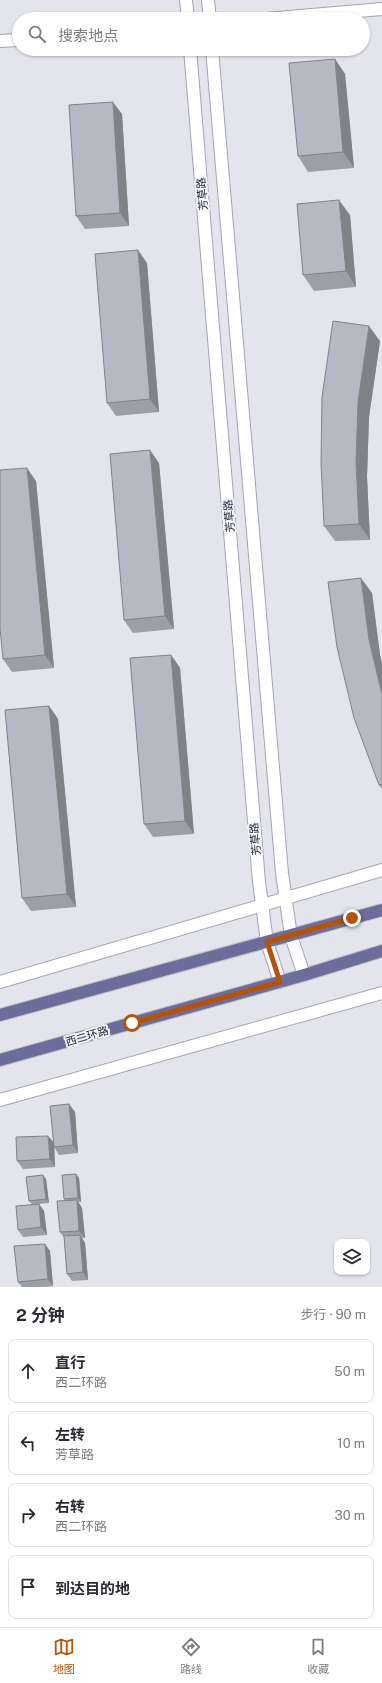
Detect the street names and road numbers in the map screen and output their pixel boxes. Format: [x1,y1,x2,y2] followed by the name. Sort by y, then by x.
[195,177,209,211] street label: 芳草路
[222,499,236,533] street label: 芳草路
[248,822,262,856] street label: 芳草路
[64,1024,110,1048] street label: 西二环路

